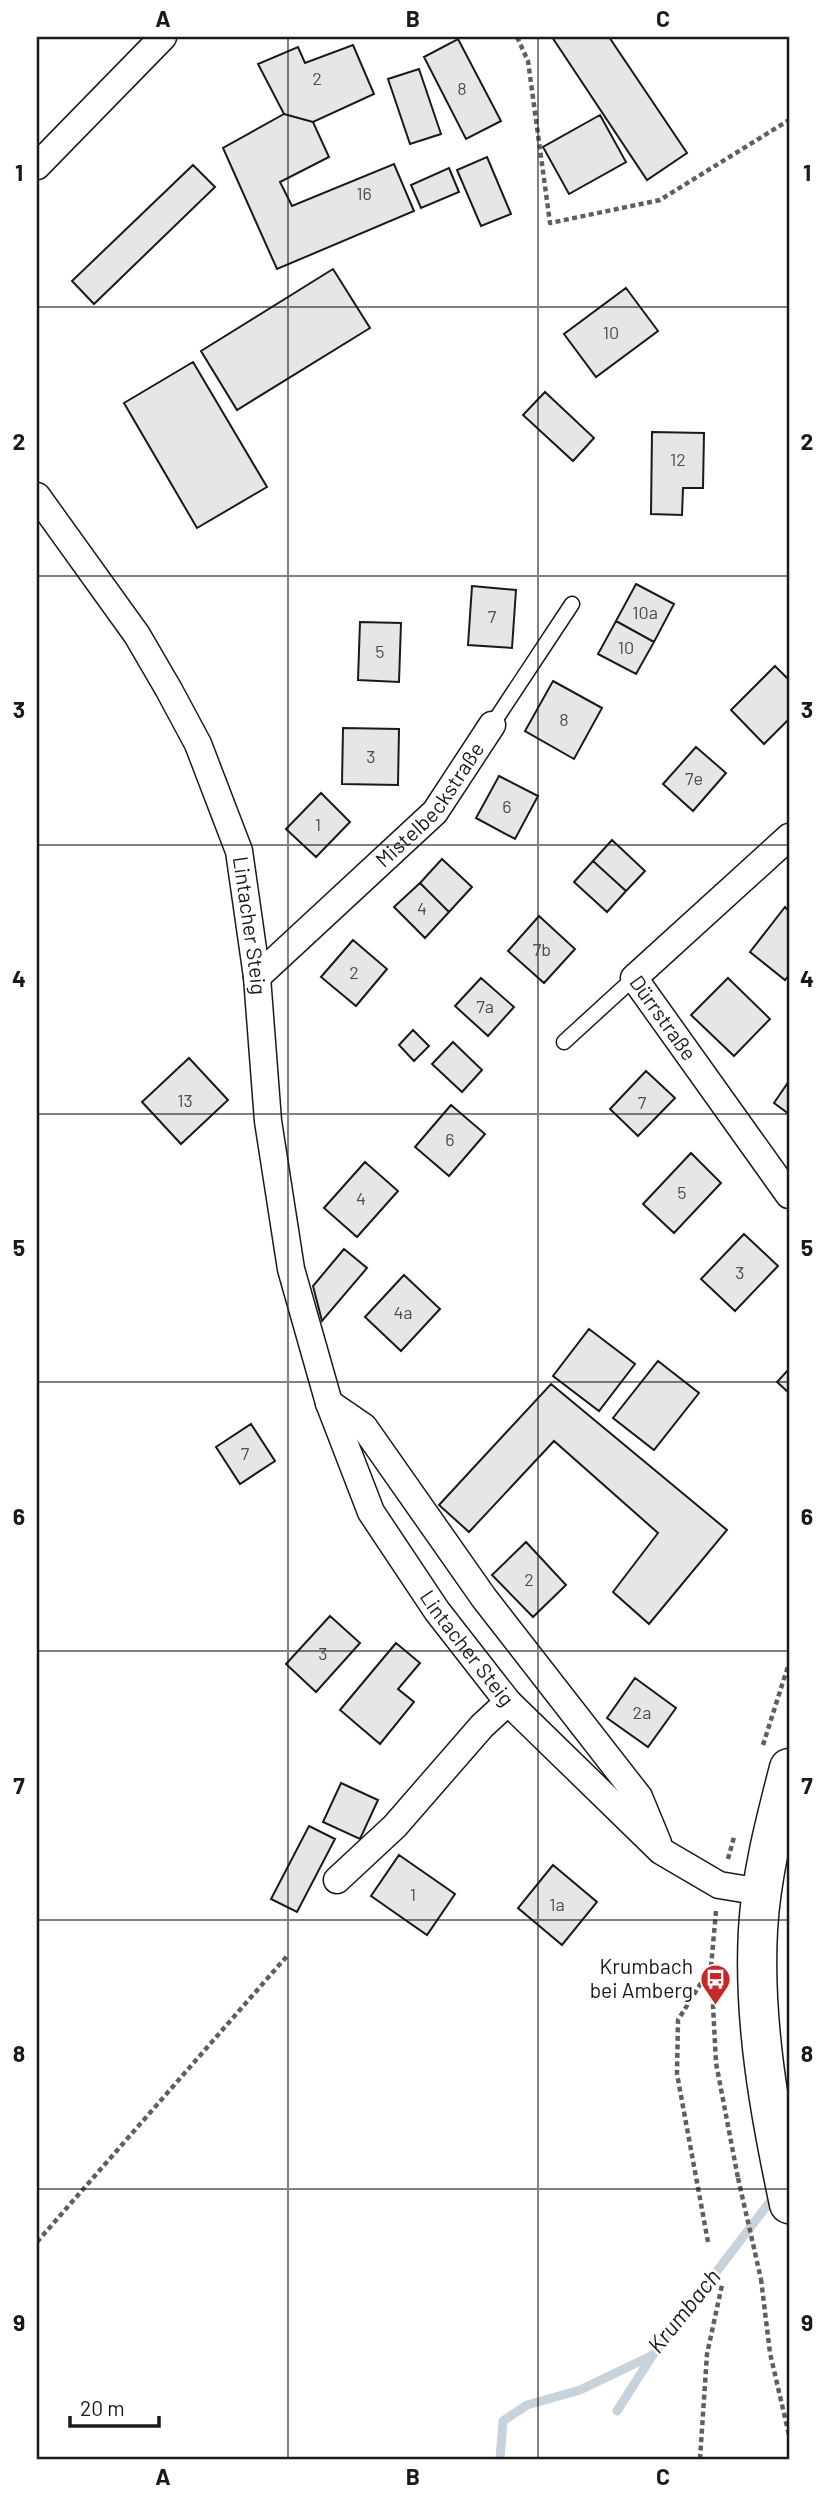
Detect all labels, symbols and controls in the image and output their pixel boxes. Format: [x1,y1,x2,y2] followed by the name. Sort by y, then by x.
[155,4,171,32] text: A
[406,4,420,32] text: B
[656,4,670,32] text: C
[312,67,322,89] house number: 2
[457,77,467,99] house number: 8
[15,158,23,186] text: 1
[803,158,811,186] text: 1
[356,182,372,204] house number: 16
[603,321,619,343] house number: 10
[13,427,25,455] text: 2
[801,427,813,455] text: 2
[670,448,686,470] house number: 12
[632,601,658,623] house number: 10a
[488,605,497,627] house number: 7
[618,636,634,658] house number: 10
[375,640,385,662] house number: 5
[13,695,25,723] text: 3
[801,695,813,723] text: 3
[559,708,569,730] house number: 8
[370,737,488,872] street label: Mistelbeckstraße
[366,745,376,767] house number: 3
[685,767,703,789] house number: 7e
[502,795,512,817] house number: 6
[315,813,321,835] house number: 1
[229,854,272,996] street label: Lintacher Steig
[417,897,427,919] house number: 4
[533,938,551,960] house number: 7b
[349,961,359,983] house number: 2
[12,964,26,992] text: 4
[800,964,814,992] text: 4
[625,970,703,1065] street label: Dürrstraße
[476,995,494,1017] house number: 7a
[177,1089,193,1111] house number: 13
[638,1091,647,1113] house number: 7
[445,1128,455,1150] house number: 6
[677,1181,687,1203] house number: 5
[356,1187,366,1209] house number: 4
[13,1233,25,1261] text: 5
[801,1233,813,1261] text: 5
[735,1261,745,1283] house number: 3
[393,1301,413,1323] house number: 4a
[241,1442,250,1464] house number: 7
[13,1502,25,1530] text: 6
[801,1502,813,1530] text: 6
[524,1568,534,1590] house number: 2
[416,1585,520,1710] street label: Lintacher Steig
[318,1642,328,1664] house number: 3
[633,1701,651,1723] house number: 2a
[13,1771,25,1799] text: 7
[801,1771,813,1799] text: 7
[410,1883,416,1905] house number: 1
[549,1893,565,1915] house number: 1a
[590,1953,693,2002] place label: Krumbach bei Amberg
[699,1962,733,2006] bus stop icon: Krumbach bei Amberg
[13,2039,25,2067] text: 8
[801,2039,813,2067] text: 8
[641,2263,726,2358] water label: Krumbach
[13,2308,25,2336] text: 9
[801,2308,813,2336] text: 9
[70,2384,159,2428] scale bar
[80,2395,125,2420] text: 20 m
[155,2462,171,2490] text: A
[406,2462,420,2490] text: B
[656,2462,670,2490] text: C

